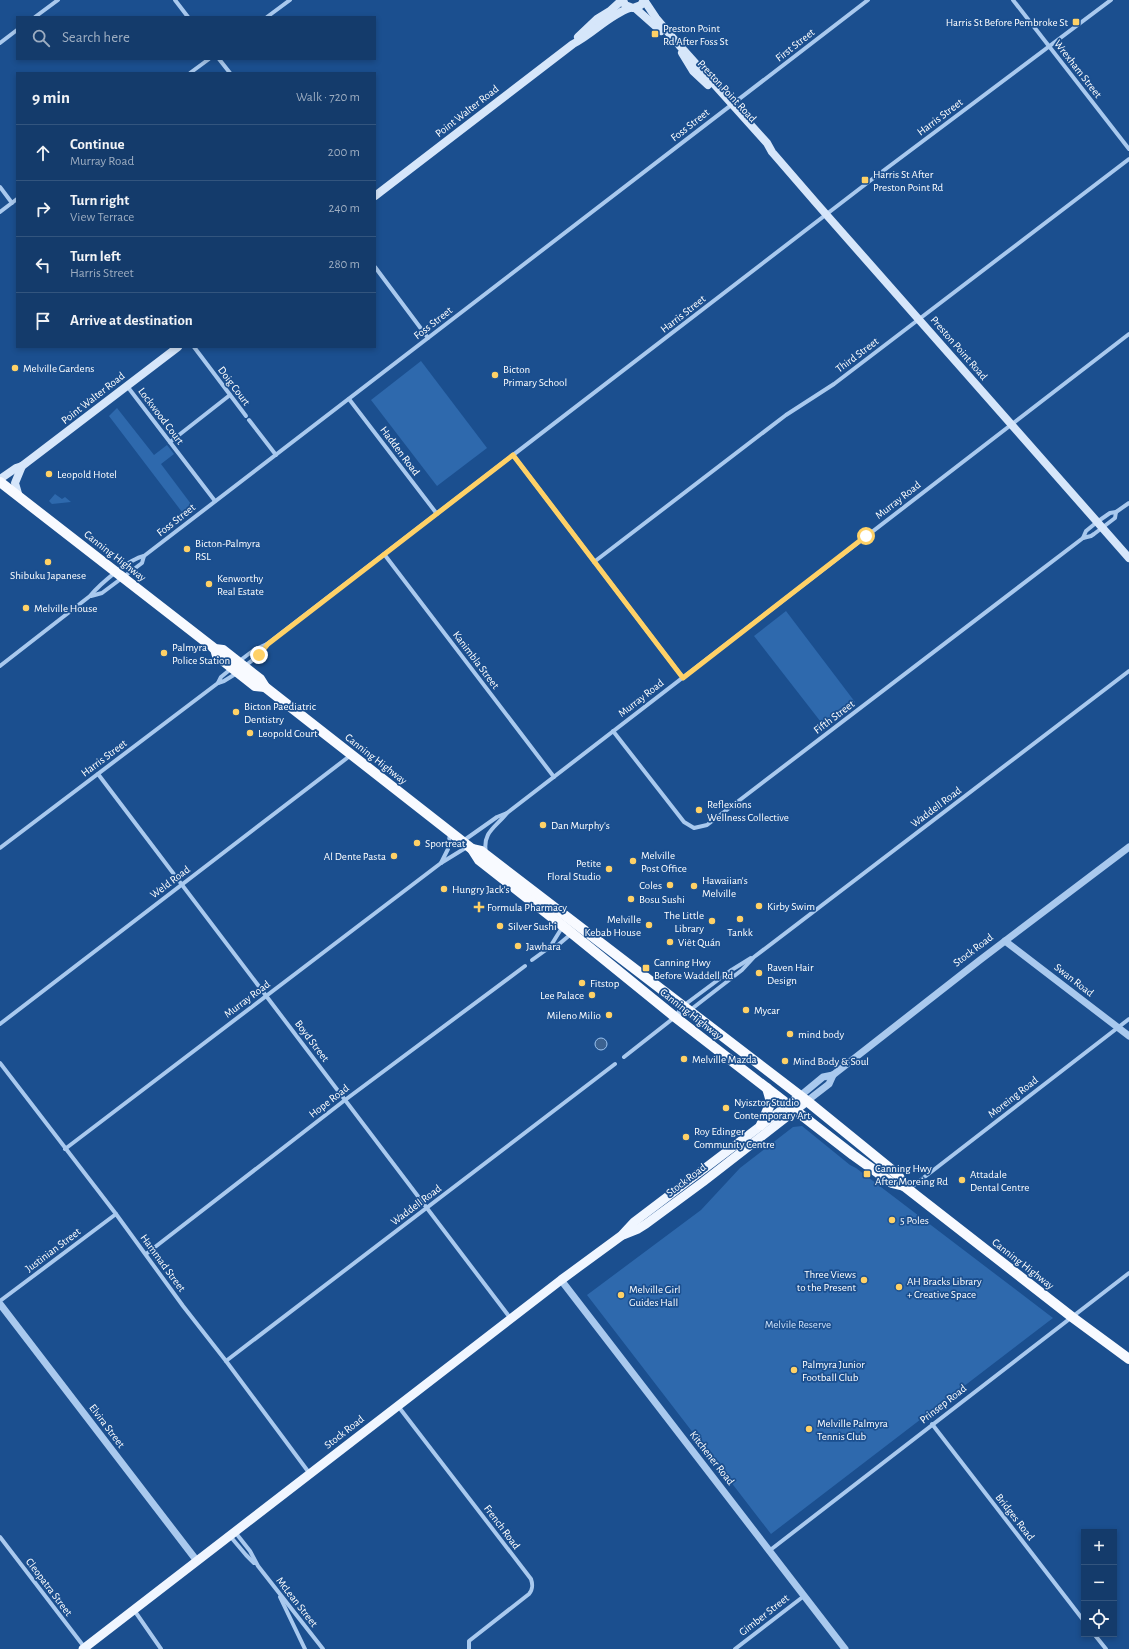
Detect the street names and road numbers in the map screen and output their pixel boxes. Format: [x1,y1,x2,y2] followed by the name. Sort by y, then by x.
[773,26,817,64] street label: First Street
[1052,38,1104,100] street label: Wrexham Street
[695,58,759,124] street label: Preston Point Road
[433,83,501,139] street label: Point Walter Road
[915,96,965,138] street label: Harris Street
[669,106,712,143] street label: Foss Street
[658,293,708,335] street label: Harris Street
[412,304,455,341] street label: Foss Street
[928,314,990,382] street label: Preston Point Road
[833,335,881,375] street label: Third Street
[216,364,252,408] street label: Doig Court
[59,370,127,426] street label: Point Walter Road
[136,385,186,447] street label: Lockwood Court
[378,424,422,478] street label: Hadden Road
[873,479,923,521] street label: Murray Road
[155,501,198,538] street label: Foss Street
[82,528,148,584] street label: Canning Highway
[451,629,502,691] street label: Kanimbla Street
[616,677,666,719] street label: Murray Road
[812,698,857,736] street label: Fifth Street
[343,731,409,787] street label: Canning Highway
[79,737,129,779] street label: Harris Street
[909,784,963,829] street label: Waddell Road
[148,863,192,900] street label: Weld Road
[951,931,995,969] street label: Stock Road
[1052,961,1096,999] street label: Swan Road
[222,978,272,1020] street label: Murray Road
[658,986,724,1042] street label: Canning Highway
[293,1018,331,1064] street label: Boyd Street
[986,1074,1040,1120] street label: Moreing Road
[307,1082,351,1120] street label: Hope Road
[664,1161,708,1199] street label: Stock Road
[389,1182,443,1227] street label: Waddell Road
[23,1226,83,1274] street label: Justinian Street
[138,1232,188,1294] street label: Hammad Street
[990,1236,1056,1292] street label: Canning Highway
[918,1382,969,1426] street label: Prinsep Road
[87,1402,127,1450] street label: Elvira Street
[322,1413,366,1451] street label: Stock Road
[688,1429,737,1487] street label: Kitchener Road
[993,1492,1037,1543] street label: Bridges Road
[482,1503,522,1551] street label: French Road
[24,1556,75,1618] street label: Cleopatra Street
[274,1575,320,1629] street label: McLean Street
[737,1592,791,1638] street label: Gimber Street

